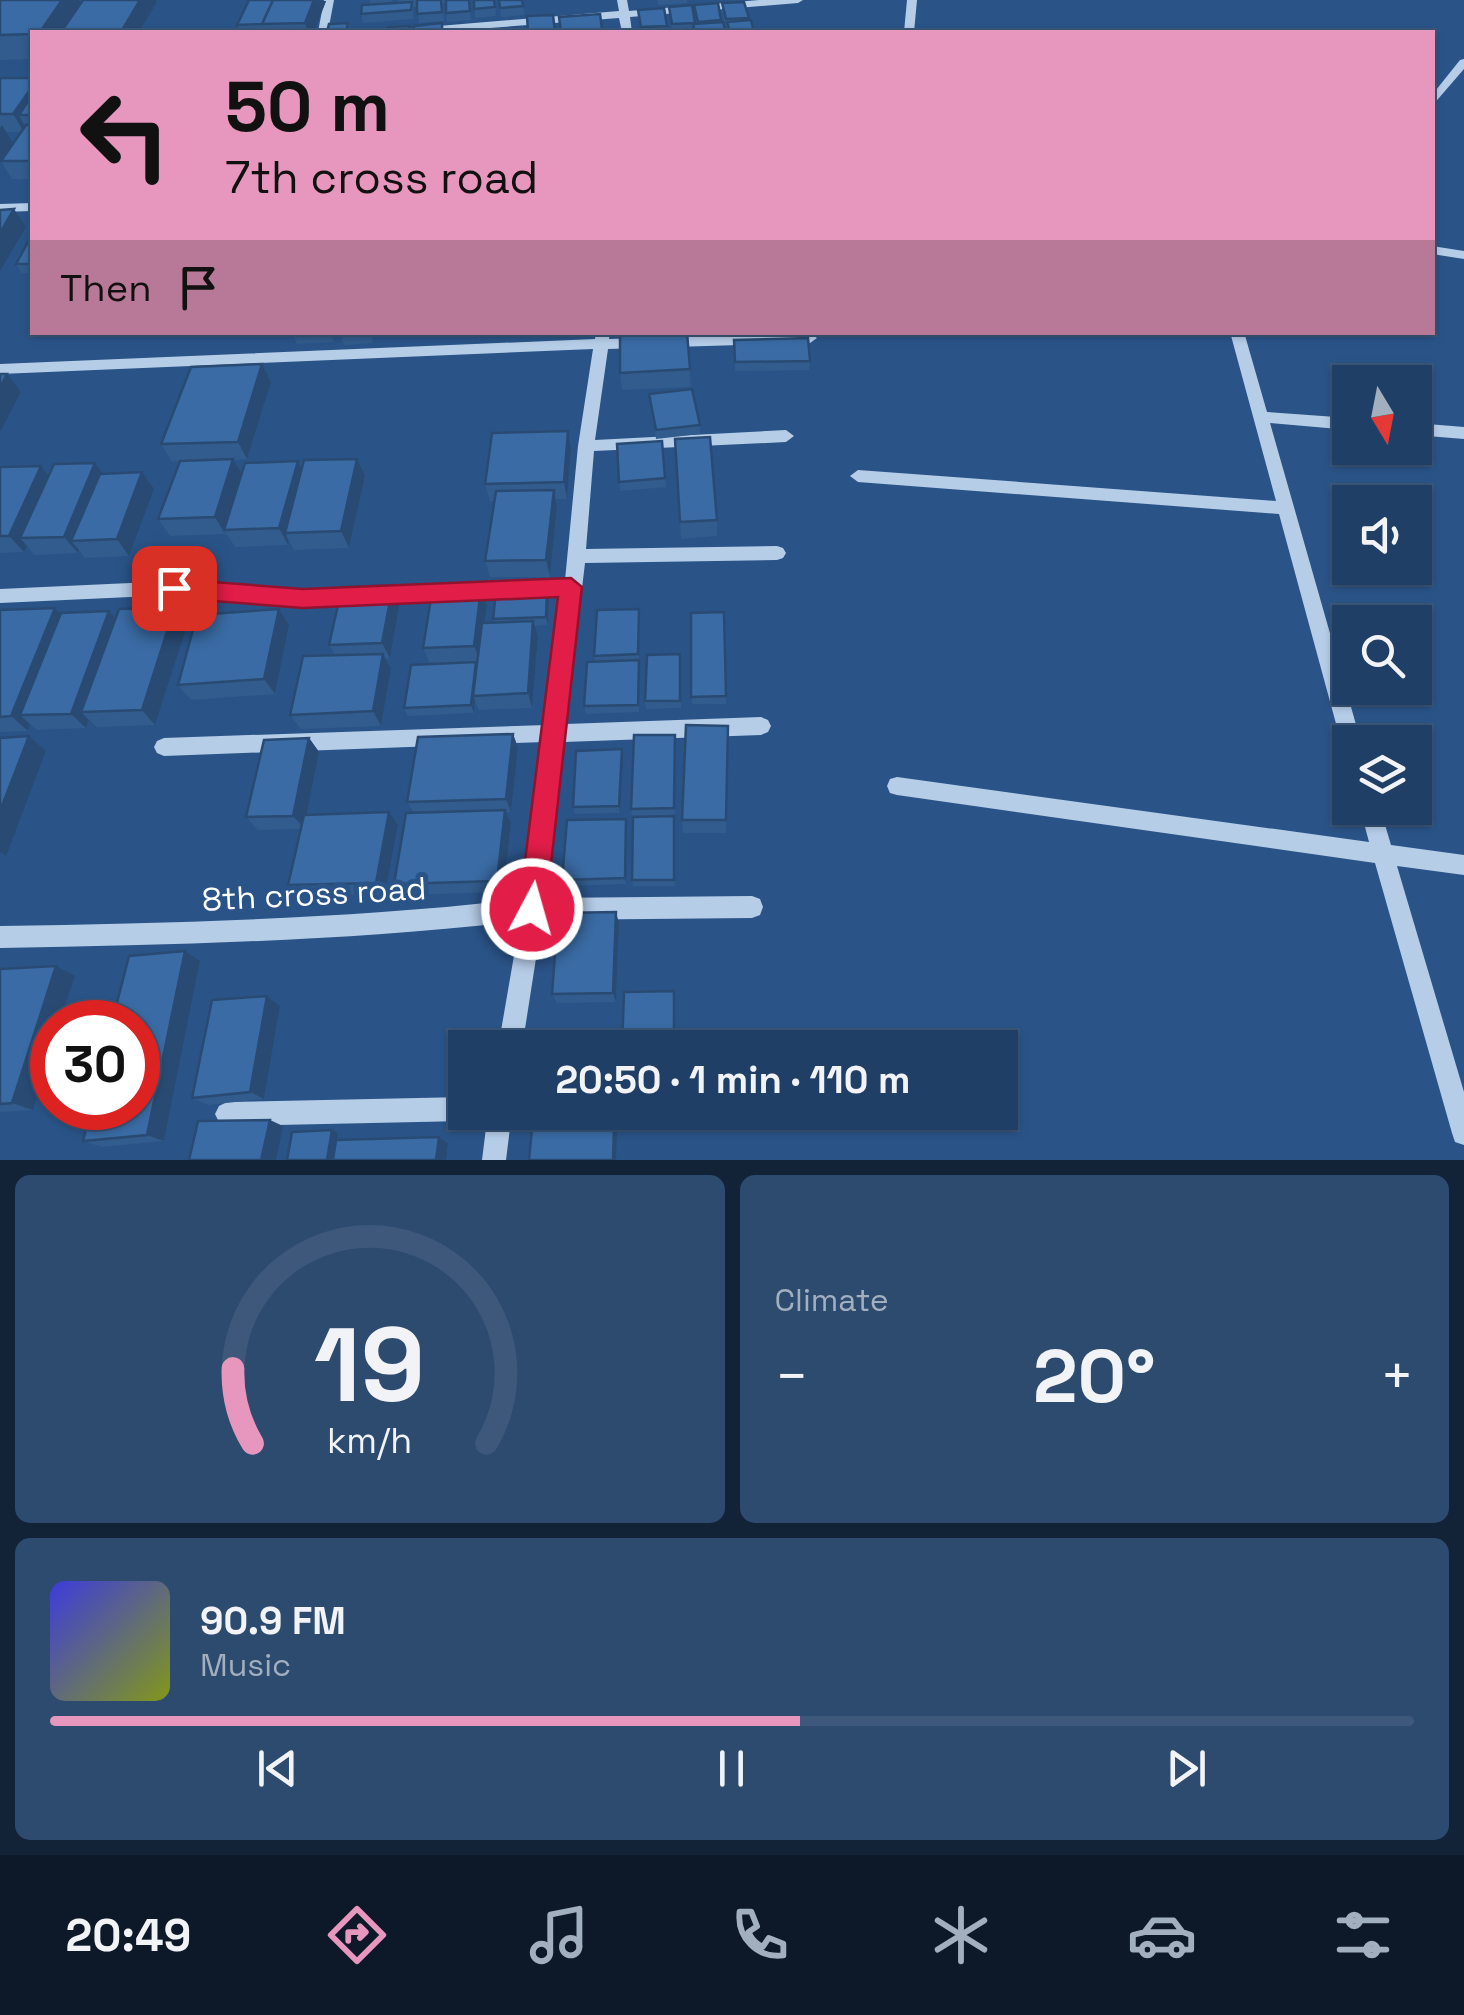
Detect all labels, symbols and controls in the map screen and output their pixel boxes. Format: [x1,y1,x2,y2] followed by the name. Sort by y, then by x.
[225,62,390,151] text: 50 m
[60,70,190,200] icon: left
[225,149,538,206] text: 7th cross road
[171,260,226,315] icon: arrive
[60,264,151,312] text: Then
[1332,365,1432,465] north arrow
[1332,365,1432,825] map controls
[1332,485,1432,585] button: sound
[132,546,217,631] pin
[147,561,202,616] icon: arrive
[1332,605,1432,705] button: search
[1332,725,1432,825] button: layers
[480,857,584,961] position arrow
[201,868,427,920] street label: 8th cross road
[30,1000,160,1130] speed limit sign: 30
[556,1056,911,1104] text: 20:50 · 1 min · 110 m
[775,1280,889,1320] text: Climate
[314,1299,425,1431] text: 19
[1033,1328,1156,1424] text: 20°
[775,1341,809,1411] text: −
[1380,1341,1414,1411] text: +
[327,1418,412,1463] text: km/h
[200,1597,346,1645] text: 90.9 FM
[200,1645,291,1685] text: Music
[250,1741,305,1796] icon: previous
[704,1741,759,1796] icon: pause
[1159,1741,1214,1796] icon: next
[322,1900,392,1970] icon: directions
[524,1900,594,1970] icon: music
[725,1900,795,1970] icon: phone
[926,1900,996,1970] icon: climate
[1127,1900,1197,1970] icon: car
[1328,1900,1398,1970] icon: filters
[66,1907,191,1964] text: 20:49

